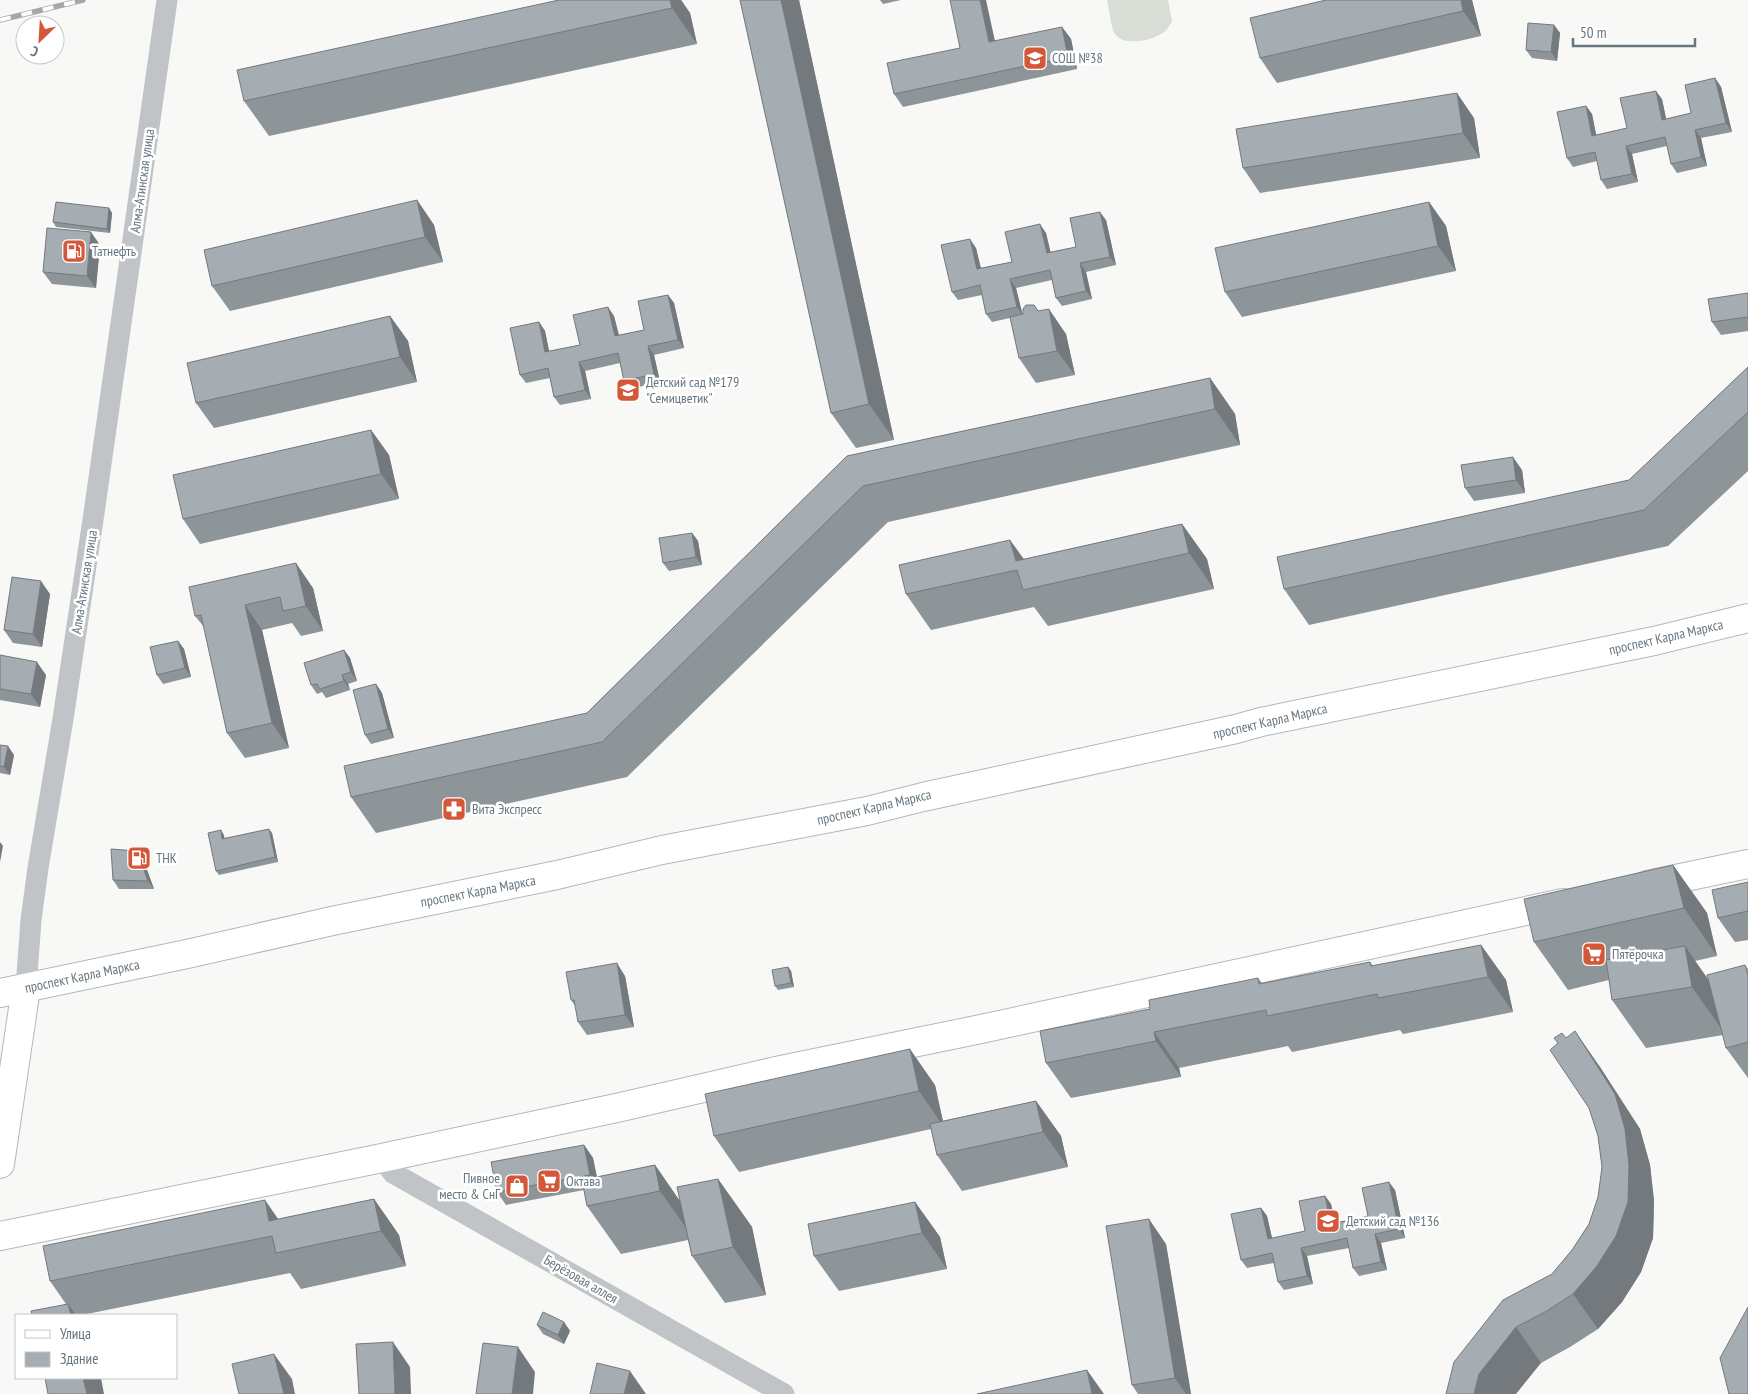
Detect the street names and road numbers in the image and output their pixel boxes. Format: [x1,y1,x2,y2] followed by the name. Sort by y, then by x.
[126,128,158,234] street label: Алма-Атинская улица
[67,529,101,635] street label: Алма-Атинская улица
[1607,615,1725,659] street label: проспект Карла Маркса
[1211,699,1329,743] street label: проспект Карла Маркса
[815,785,933,829] street label: проспект Карла Маркса
[419,871,537,911] street label: проспект Карла Маркса
[23,955,141,997] street label: проспект Карла Маркса
[541,1251,621,1307] street label: Берёзовая аллея

